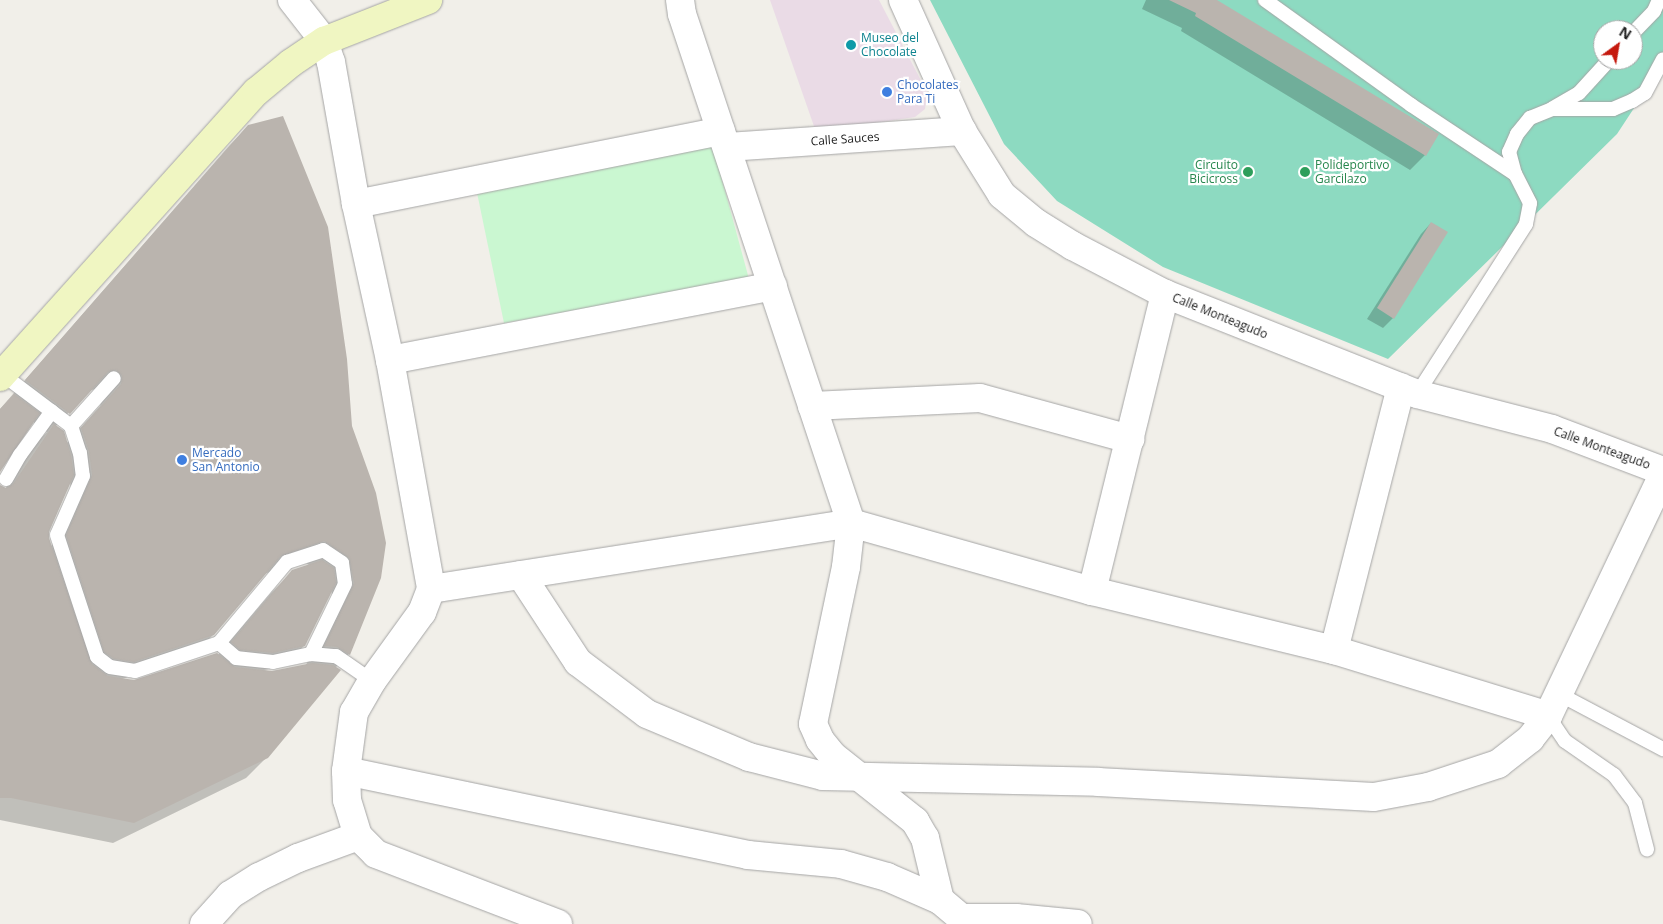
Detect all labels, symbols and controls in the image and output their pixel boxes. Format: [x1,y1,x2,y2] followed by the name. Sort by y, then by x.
[1593,20,1643,70] north arrow
[1616,22,1636,44] text: N
[861,31,919,59] place label: Museo del Chocolate
[845,39,857,51] marker: Museo del Chocolate
[897,78,959,106] place label: Chocolates Para Ti
[881,86,893,98] marker: Chocolates Para Ti
[810,129,880,149] street label: Calle Sauces
[1189,158,1238,186] place label: Circuito Bicicross
[1315,158,1390,186] place label: Polideportivo Garcilazo
[1242,166,1254,178] marker: Circuito Bicicross
[1299,166,1311,178] marker: Polideportivo Garcilazo
[1170,290,1270,342] street label: Calle Monteagudo
[1552,424,1652,472] street label: Calle Monteagudo
[192,446,260,474] place label: Mercado San Antonio
[176,454,188,466] marker: Mercado San Antonio

